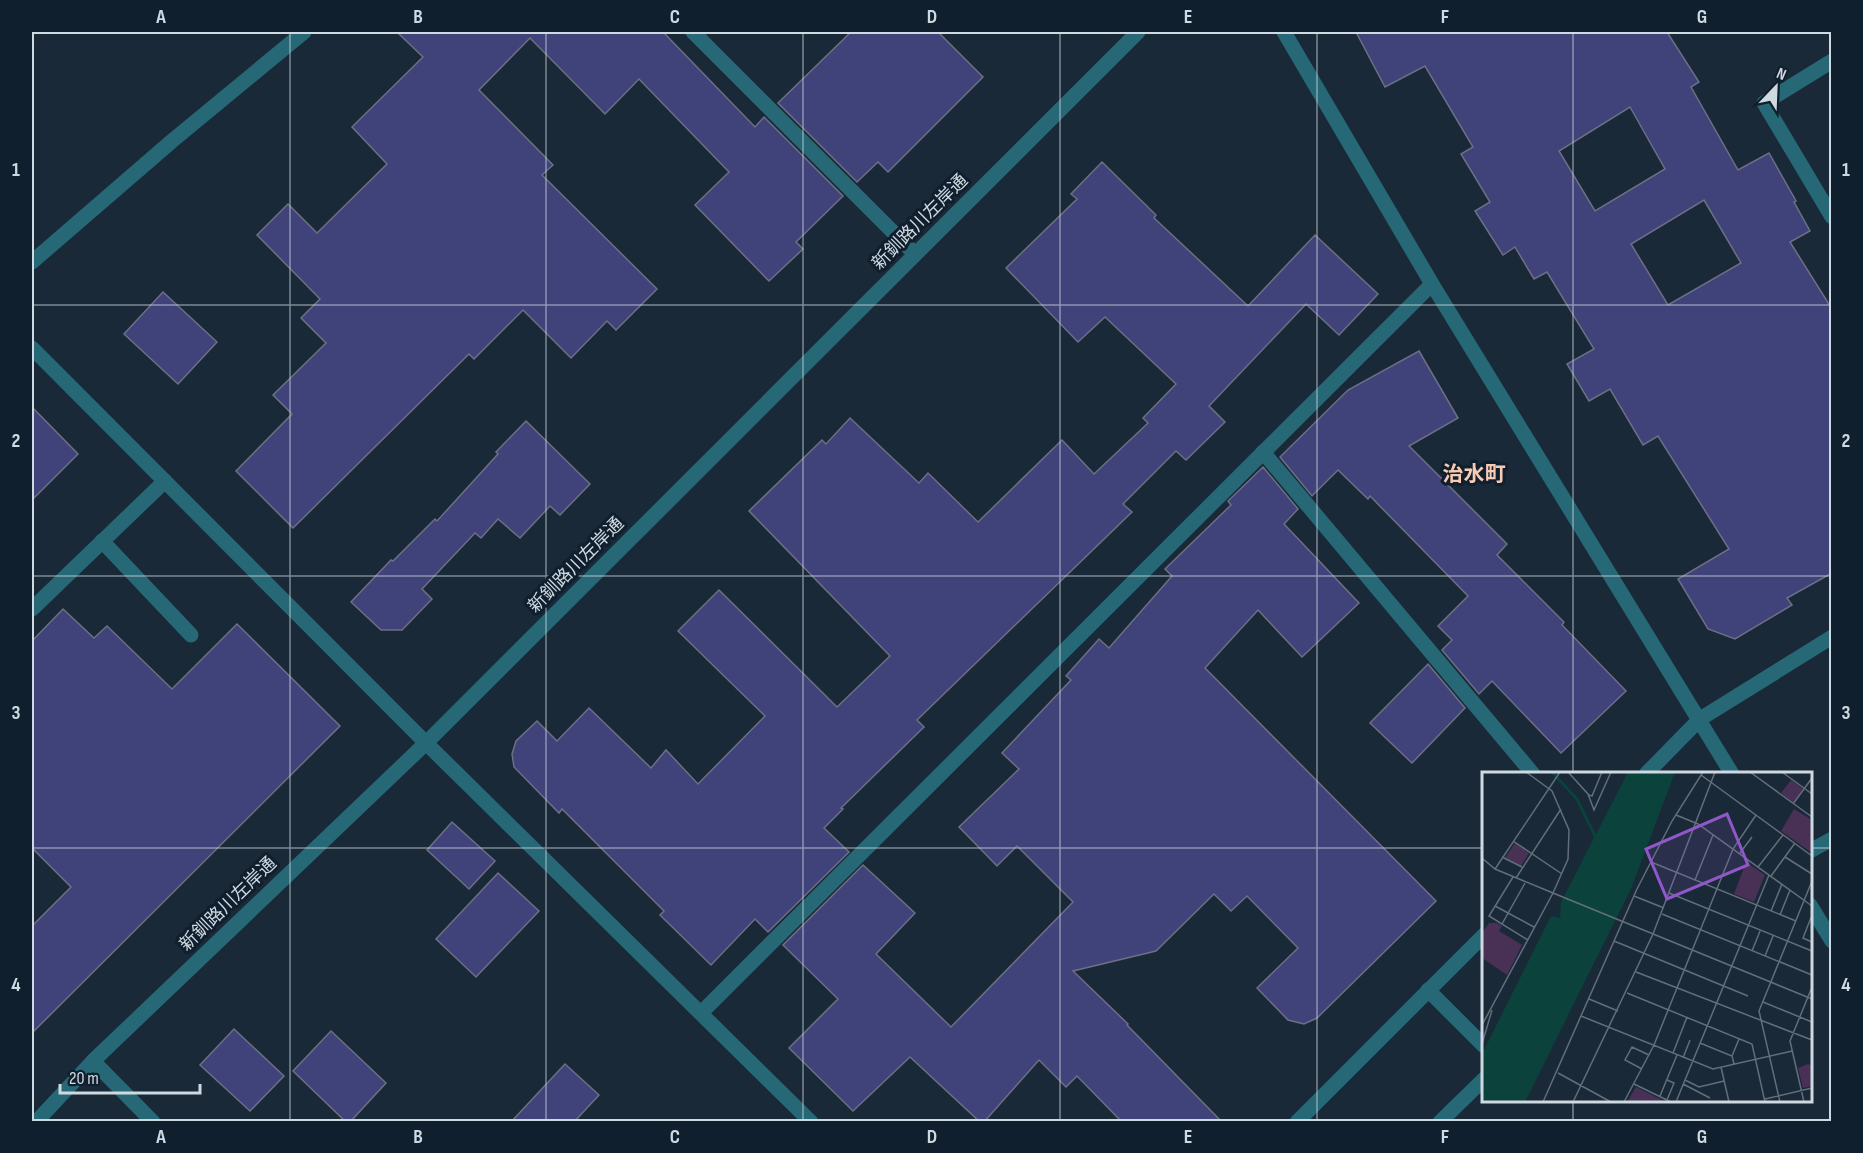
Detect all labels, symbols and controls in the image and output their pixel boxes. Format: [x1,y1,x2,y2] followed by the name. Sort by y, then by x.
[155,5,166,29] text: A
[413,5,423,29] text: B
[670,5,680,29] text: C
[927,5,937,29] text: D
[1184,5,1192,29] text: E
[1441,5,1449,29] text: F
[1697,5,1707,29] text: G
[1746,57,1806,117] north arrow
[1774,64,1789,85] text: N
[12,158,20,182] text: 1
[1842,158,1850,182] text: 1
[868,170,972,274] street label: 新釧路川左岸通
[12,429,20,453] text: 2
[1842,429,1850,453] text: 2
[1443,462,1506,487] district label: 治水町
[524,513,628,617] street label: 新釧路川左岸通
[12,701,21,725] text: 3
[1842,701,1851,725] text: 3
[1482,772,1812,1102] inset map
[175,853,281,955] street label: 新釧路川左岸通
[11,973,21,997] text: 4
[1841,973,1851,997] text: 4
[60,1057,200,1095] scale bar
[69,1068,99,1089] text: 20 m
[155,1125,166,1149] text: A
[413,1125,423,1149] text: B
[670,1125,680,1149] text: C
[927,1125,937,1149] text: D
[1184,1125,1192,1149] text: E
[1441,1125,1449,1149] text: F
[1697,1125,1707,1149] text: G

